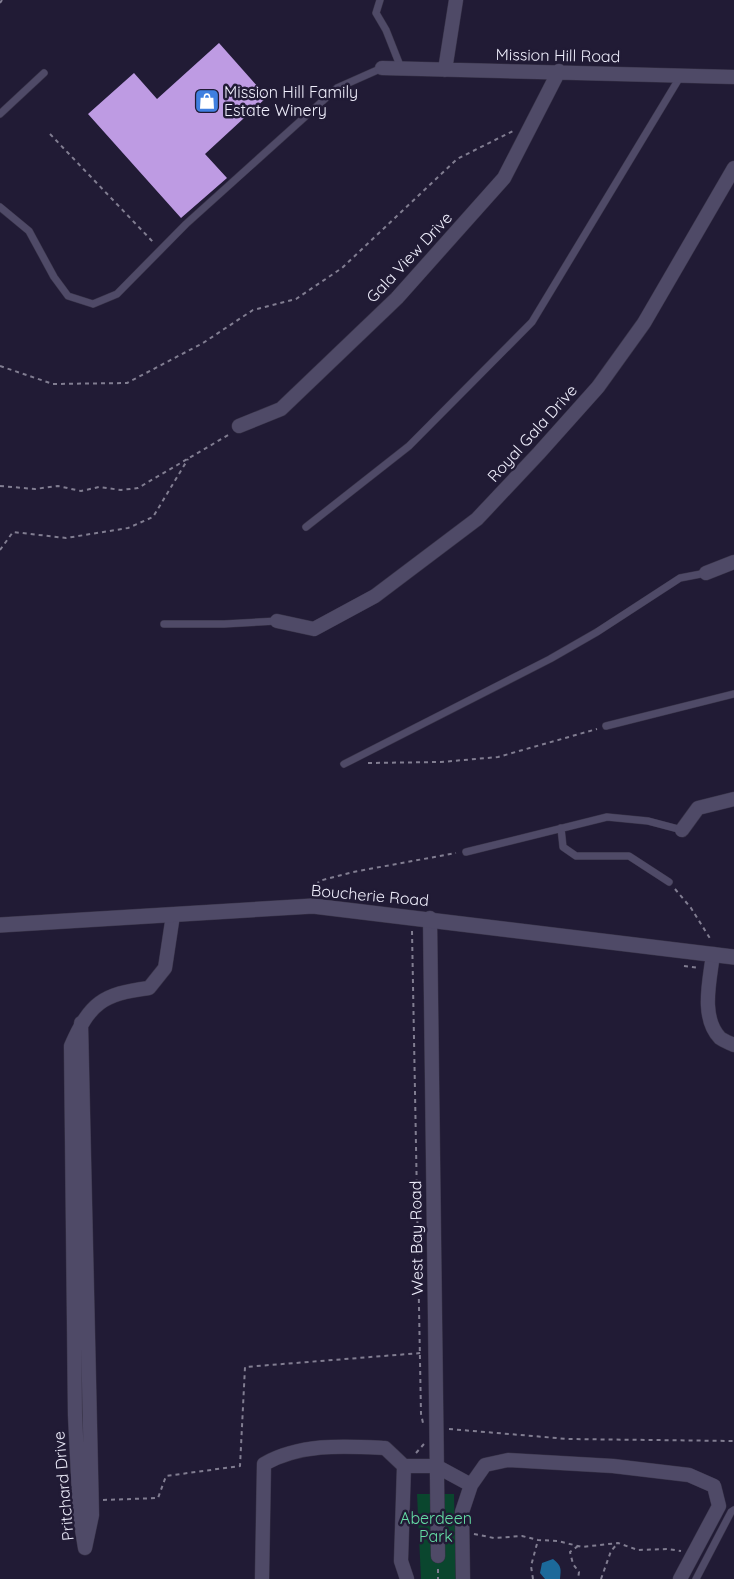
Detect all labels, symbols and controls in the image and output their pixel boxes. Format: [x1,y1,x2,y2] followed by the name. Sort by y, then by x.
[495,44,621,66] street label: Mission Hill Road
[224,82,358,120] place label: Mission Hill Family Estate Winery
[194,88,220,114] shop icon: Mission Hill Family Estate Winery
[362,207,456,307] street label: Gala View Drive
[483,380,581,486] street label: Royal Gala Drive
[310,880,430,910] street label: Boucherie Road
[405,1180,427,1296] street label: West Bay Road
[48,1430,78,1542] street label: Pritchard Drive
[400,1508,472,1546] park label: Aberdeen Park

